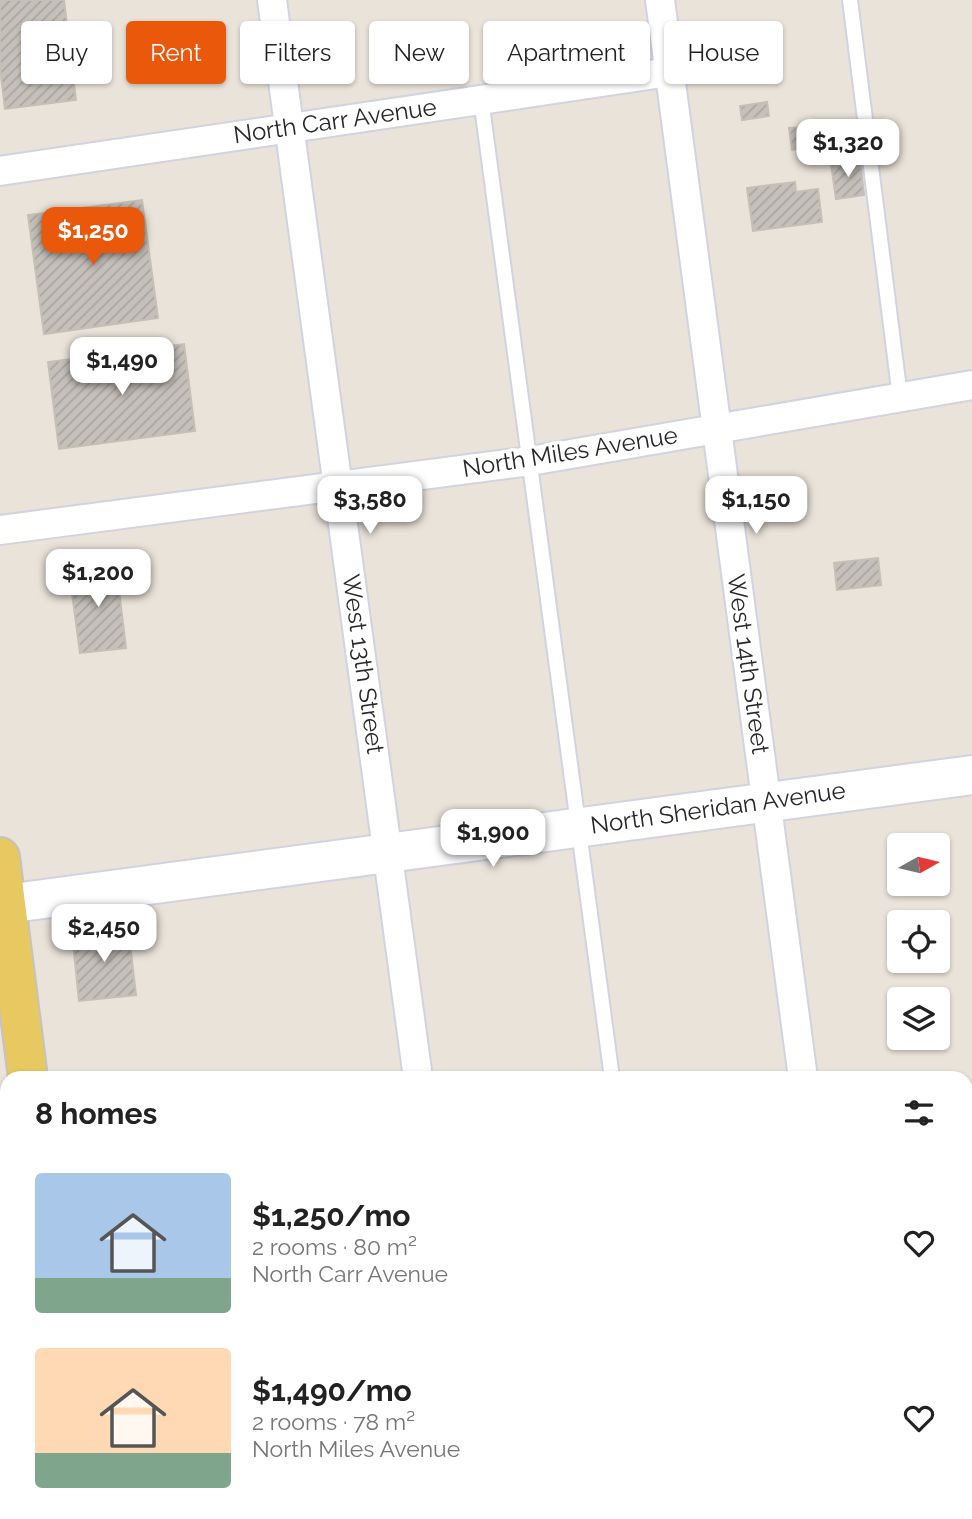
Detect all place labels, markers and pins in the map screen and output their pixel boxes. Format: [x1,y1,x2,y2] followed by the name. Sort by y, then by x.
[791,120,905,179] pin: $1,320
[36,208,150,267] pin: $1,250
[65,338,179,397] pin: $1,490
[313,476,427,536] pin: $3,580
[699,476,813,536] pin: $1,150
[41,550,155,609] pin: $1,200
[436,810,550,869] pin: $1,900
[47,904,161,964] pin: $2,450

